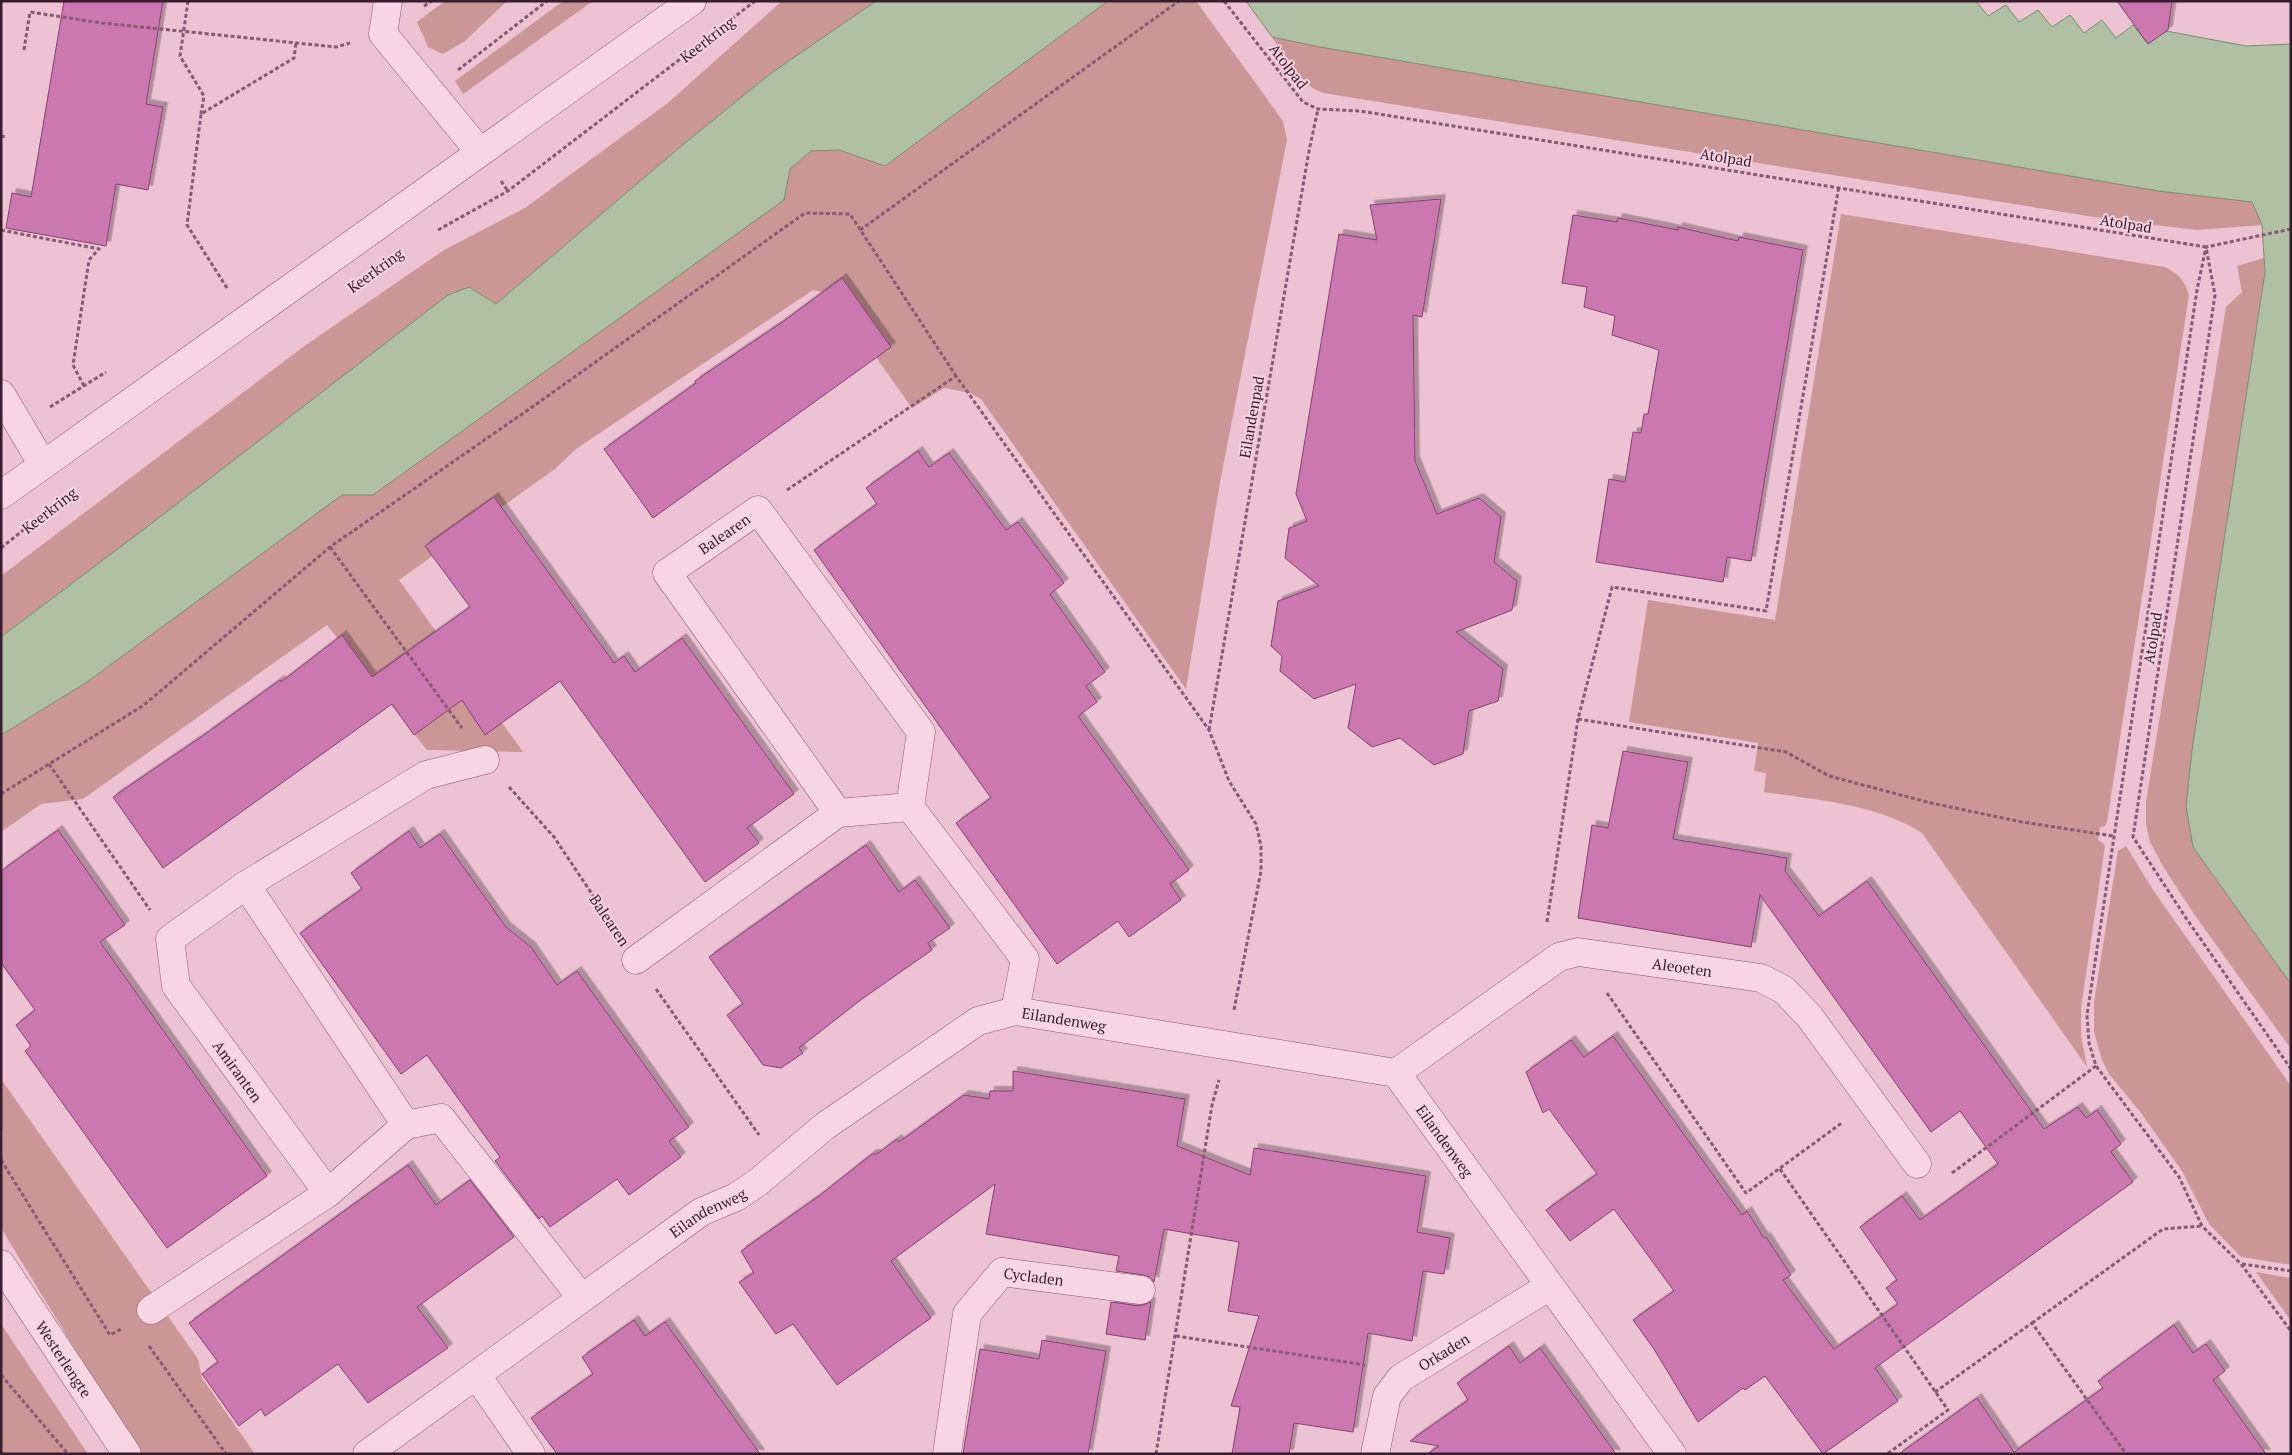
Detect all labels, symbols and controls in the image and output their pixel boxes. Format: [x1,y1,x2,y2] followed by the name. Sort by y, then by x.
[675,11,739,67] street label: Keerkring
[1265,39,1313,93] street label: Atolpad
[1699,143,1753,171] street label: Atolpad
[2099,209,2153,237] street label: Atolpad
[343,242,408,297] street label: Keerkring
[1234,374,1268,460] street label: Eilandenpad
[17,482,81,538] street label: Keerkring
[694,509,754,558] street label: Balearen
[2138,611,2166,665] street label: Atolpad
[585,890,635,950] street label: Balearen
[1651,953,1714,981] street label: Aleoeten
[1020,1002,1109,1036] street label: Eilandenweg
[209,1036,267,1106] street label: Amiranten
[1412,1100,1479,1182] street label: Eilandenweg
[665,1182,751,1242] street label: Eilandenweg
[1002,1262,1065,1290] street label: Cycladen
[31,1317,97,1401] street label: Westerlengte
[1414,1328,1473,1375] street label: Orkaden

